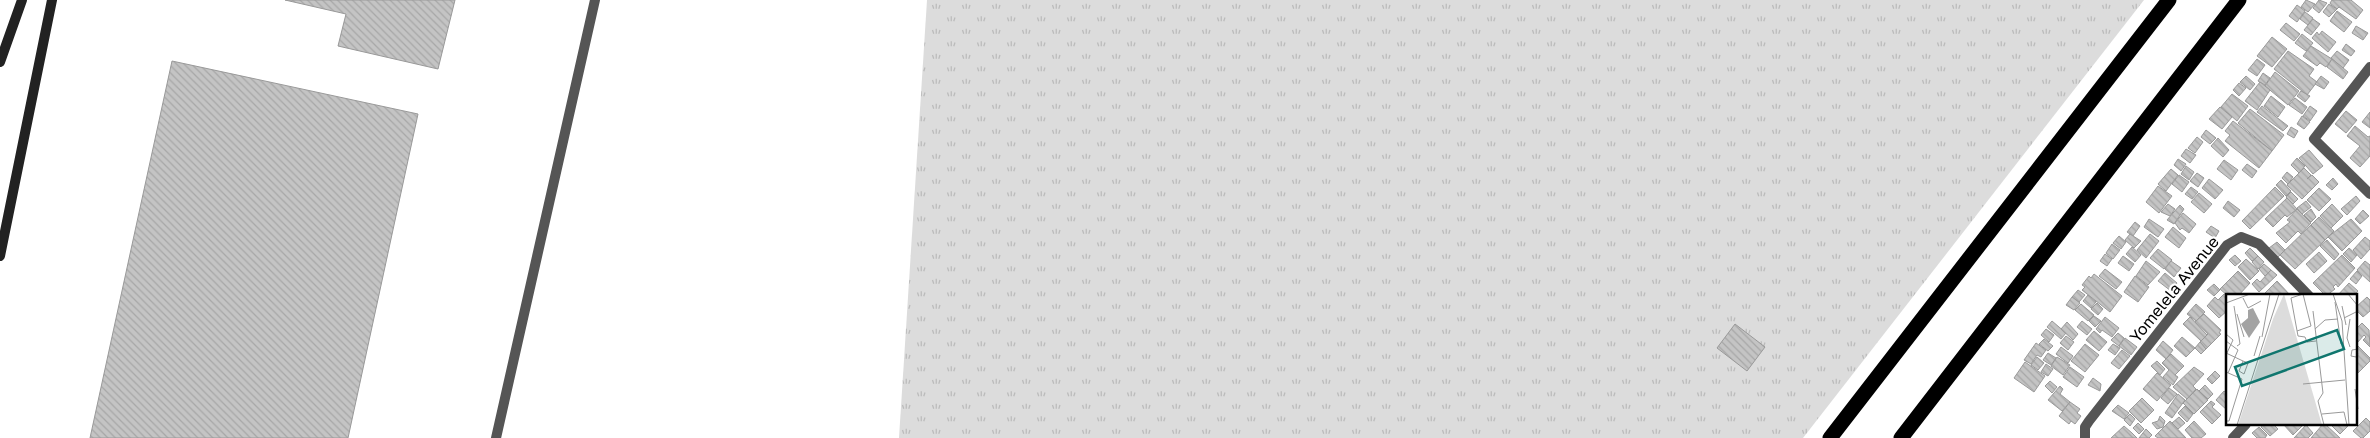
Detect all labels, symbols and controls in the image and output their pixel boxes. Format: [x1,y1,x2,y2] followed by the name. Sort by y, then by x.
[2125,232,2223,346] street label: Yomelela Avenue
[2226,294,2358,426] inset map

